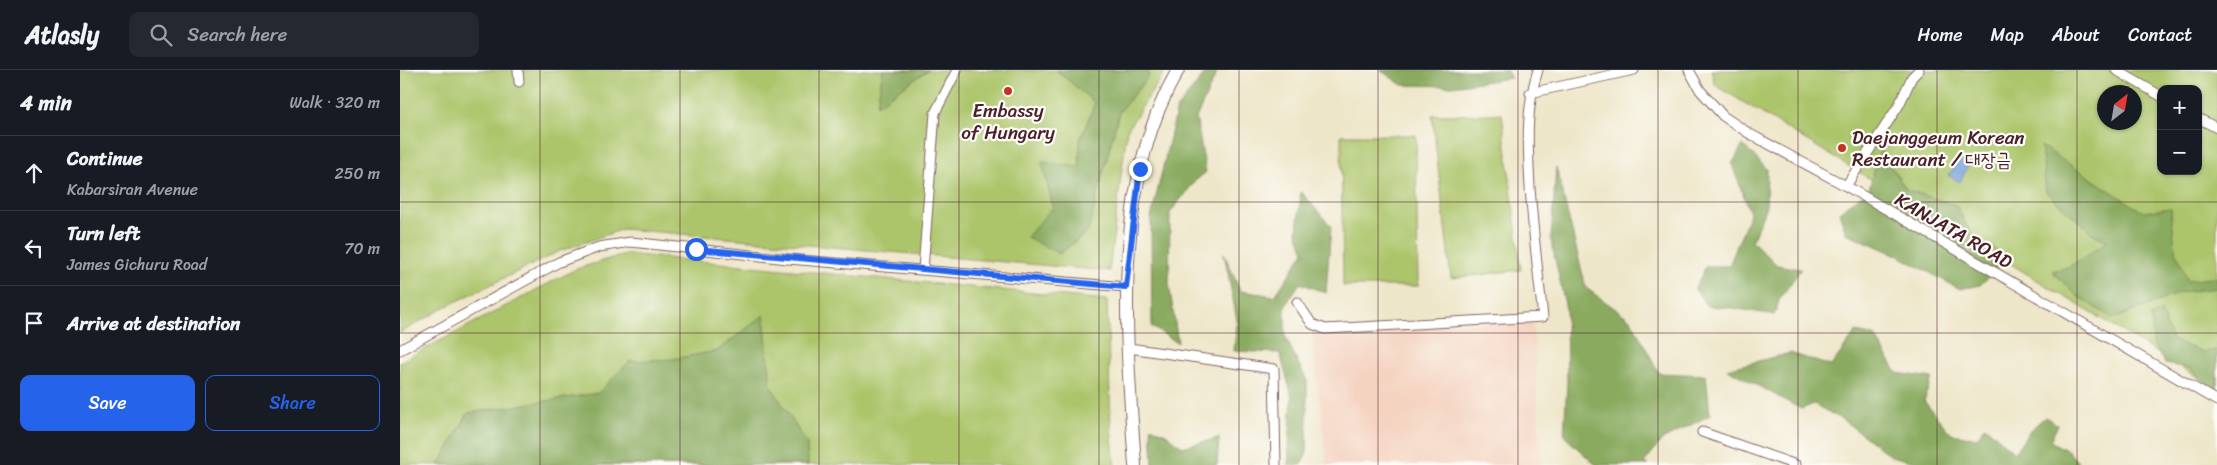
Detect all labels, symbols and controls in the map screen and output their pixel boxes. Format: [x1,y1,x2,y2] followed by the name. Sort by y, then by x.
[129,12,479,57] search box
[25,14,99,56] text: Atlasly
[187,18,287,51] text: Search here
[1918,19,1963,51] text: Home
[1991,19,2024,51] text: Map
[2052,19,2100,51] text: About
[2128,19,2192,51] text: Contact
[147,21,175,49] icon: search
[20,84,72,122] text: 4 min
[1002,85,1014,97] marker: Embassy of Hungary
[2097,85,2142,130] north arrow
[2157,85,2202,175] map controls
[2157,85,2202,130] button: +
[289,88,380,117] text: Walk · 320 m
[961,94,1055,149] place label: Embassy of Hungary
[1852,121,2024,176] place label: Daejanggeum Korean Restaurant / 대장금
[2157,130,2202,175] button: −
[67,142,143,175] text: Continue
[1836,142,1848,154] marker: Daejanggeum Korean Restaurant / 대장금
[1129,158,1152,181] route end
[20,159,48,187] icon: ahead
[334,159,380,188] text: 250 m
[67,175,198,204] text: Kabarsiran Avenue
[1888,183,2020,278] street label: KANJATA ROAD
[67,217,140,250] text: Turn left
[20,234,48,262] icon: left
[344,234,380,263] text: 70 m
[685,238,708,261] route start
[67,250,207,279] text: James Gichuru Road
[67,307,240,340] text: Arrive at destination
[20,309,48,337] icon: arrive
[20,375,195,431] button: Save
[205,375,380,431] button: Share

